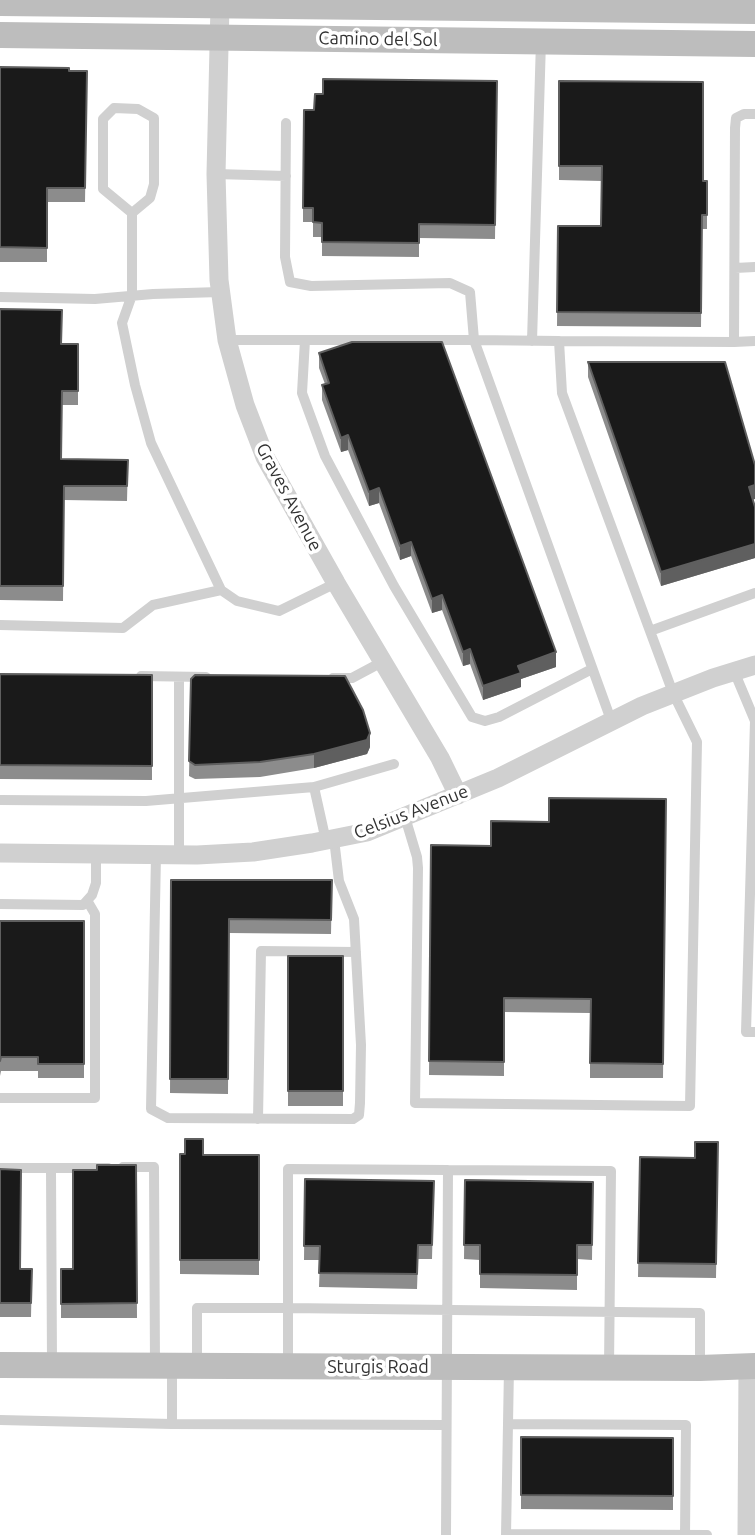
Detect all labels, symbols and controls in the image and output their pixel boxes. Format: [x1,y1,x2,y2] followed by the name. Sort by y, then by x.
[318,27,438,51] street label: Camino del Sol
[251,439,327,555] street label: Graves Avenue
[351,780,471,844] street label: Celsius Avenue
[327,1356,429,1378] street label: Sturgis Road

